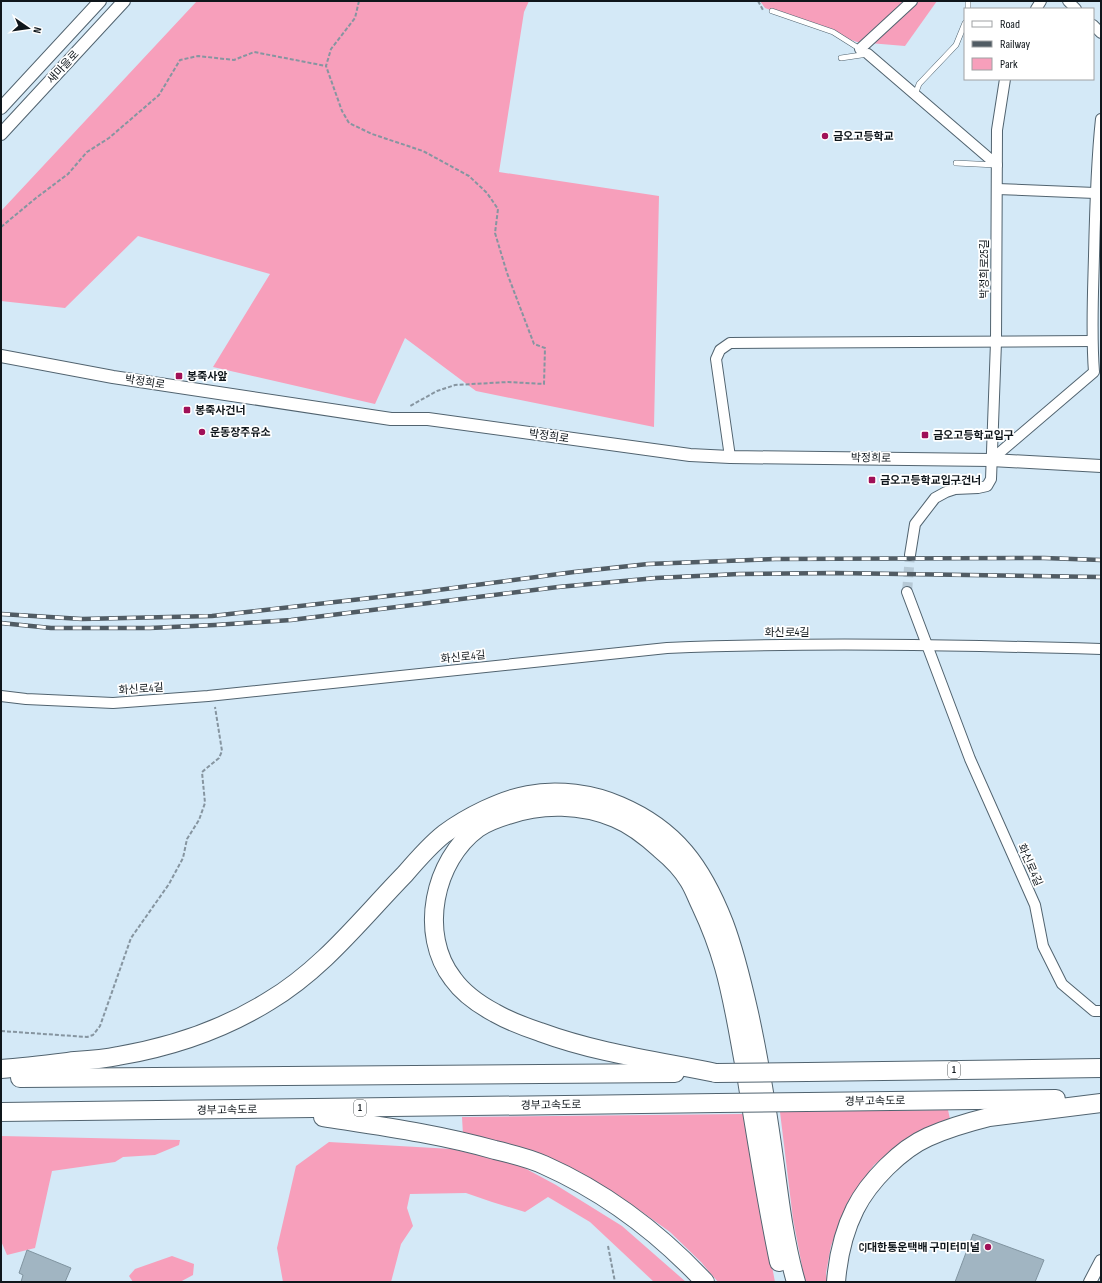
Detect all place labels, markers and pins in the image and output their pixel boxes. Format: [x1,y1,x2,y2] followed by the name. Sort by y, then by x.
[833,130,894,143] place label: 금오고등학교
[820,131,830,141] marker: 금오고등학교
[187,370,227,383] place label: 봉죽사앞
[174,371,184,381] marker: 봉죽사앞
[195,404,246,417] place label: 봉죽사건너
[182,405,192,415] marker: 봉죽사건너
[210,426,271,439] place label: 운동장주유소
[197,427,207,437] marker: 운동장주유소
[933,429,1014,442] place label: 금오고등학교입구
[920,430,930,440] marker: 금오고등학교입구
[880,474,981,487] place label: 금오고등학교입구건너
[867,475,877,485] marker: 금오고등학교입구건너
[859,1241,980,1254] place label: CJ대한통운택배 구미터미널
[983,1242,993,1252] marker: CJ대한통운택배 구미터미널

